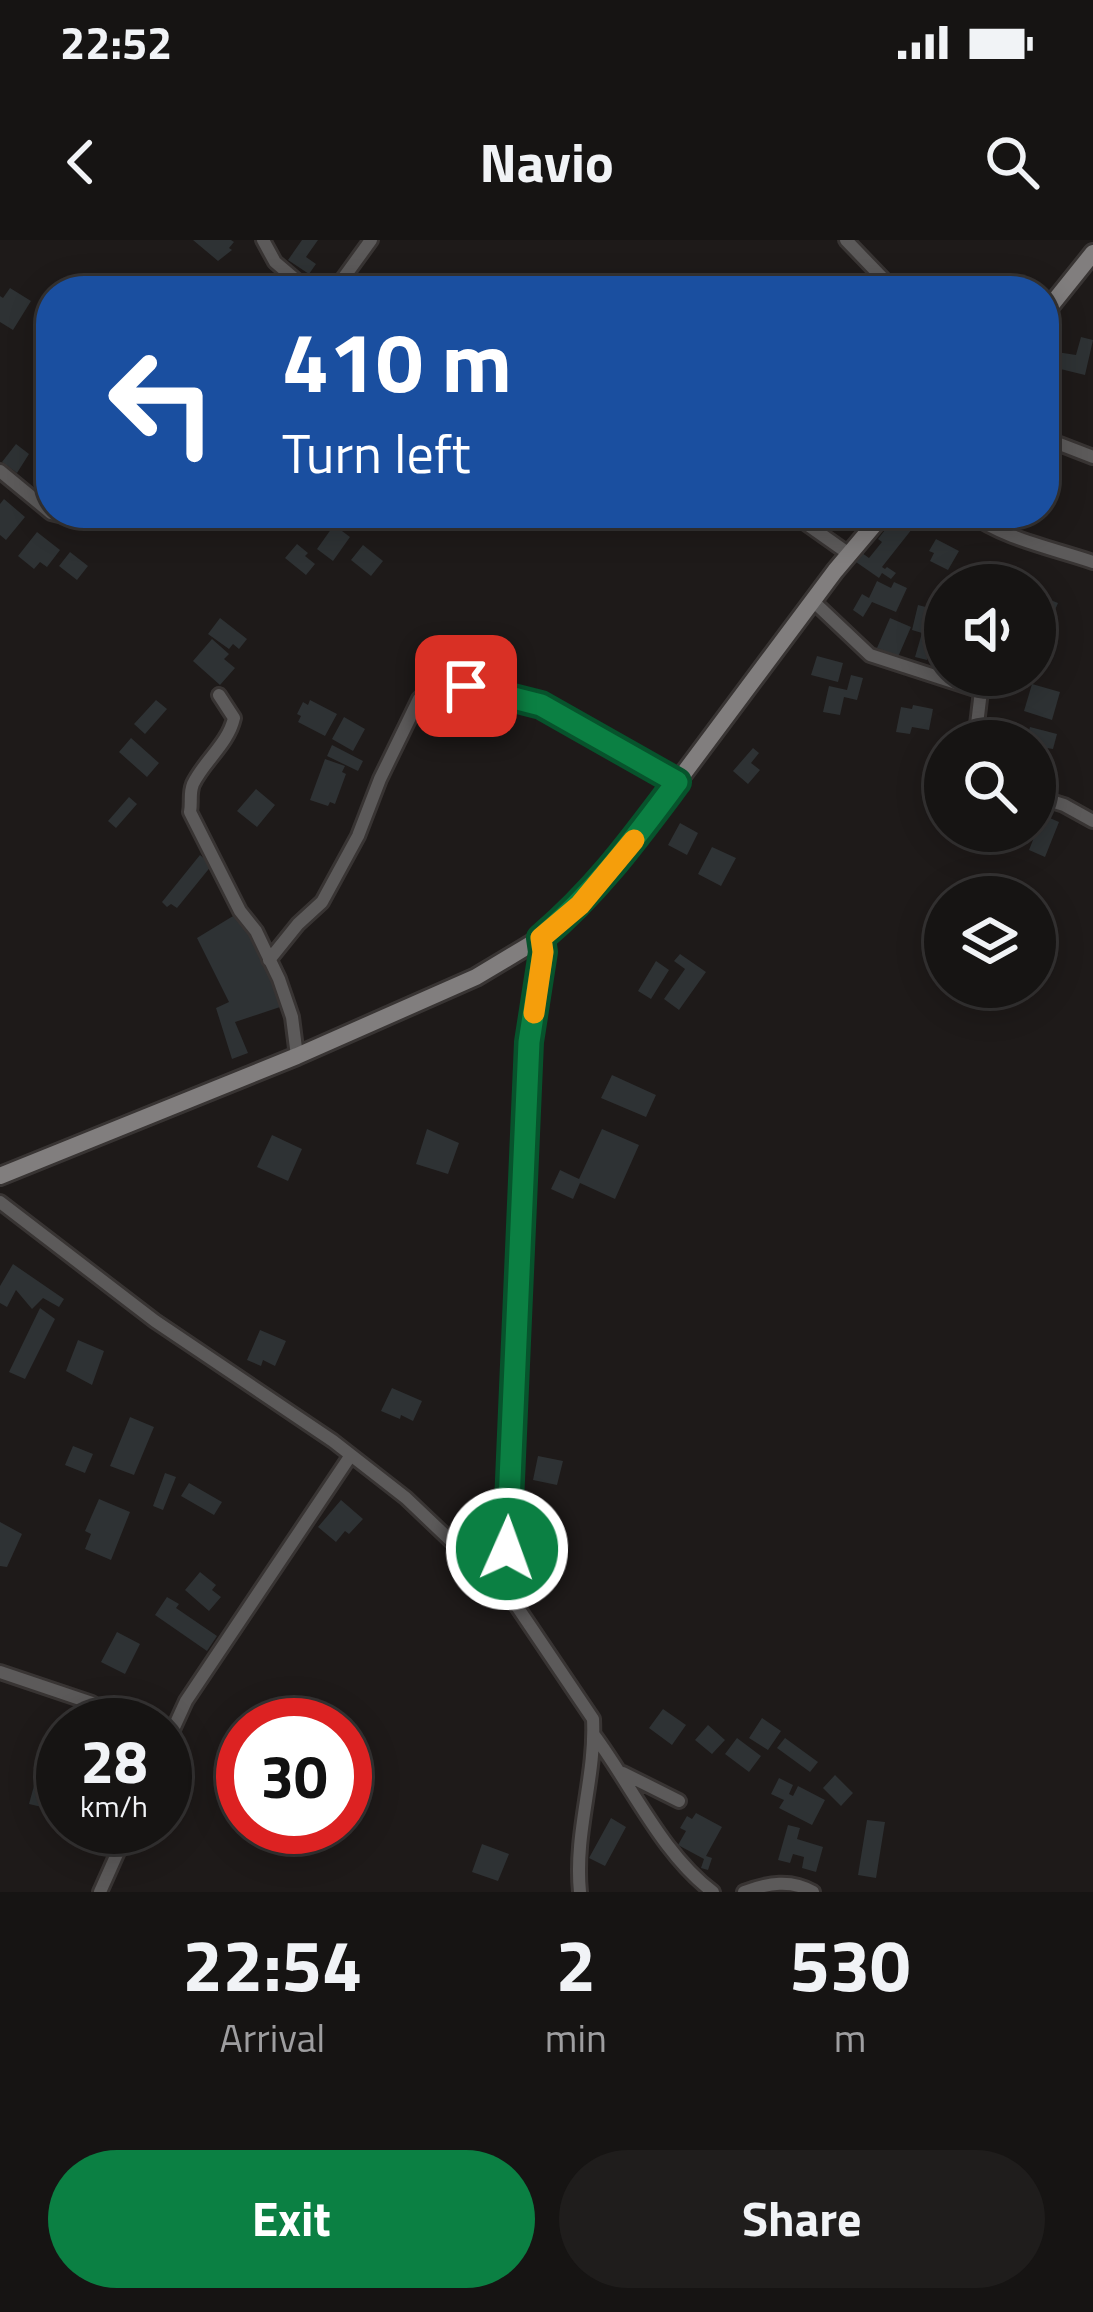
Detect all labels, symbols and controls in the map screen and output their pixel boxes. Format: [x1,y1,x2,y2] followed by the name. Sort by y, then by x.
[60,8,172,76] text: 22:52
[479,121,614,203] text: Navio
[48,129,114,195] icon: back
[979,129,1045,195] icon: search
[282,297,512,425] text: 410 m
[84,324,240,480] icon: left
[282,412,471,494] text: Turn left
[924,564,1056,1008] map controls
[924,564,1056,696] button: sound
[415,635,517,737] pin
[433,653,499,719] icon: arrive
[924,720,1056,852] button: search
[924,876,1056,1008] button: layers
[444,1486,570,1612] position arrow
[216,1698,372,1854] speed limit sign: 30
[80,1715,148,1806] text: 28
[80,1783,148,1829] text: km/h
[183,1909,362,2019] text: 22:54
[556,1909,596,2019] text: 2
[789,1909,910,2019] text: 530
[220,2008,325,2067] text: Arrival
[545,2008,607,2067] text: min
[834,2008,866,2067] text: m
[48,2150,535,2288] button: Exit
[559,2150,1045,2288] button: Share

